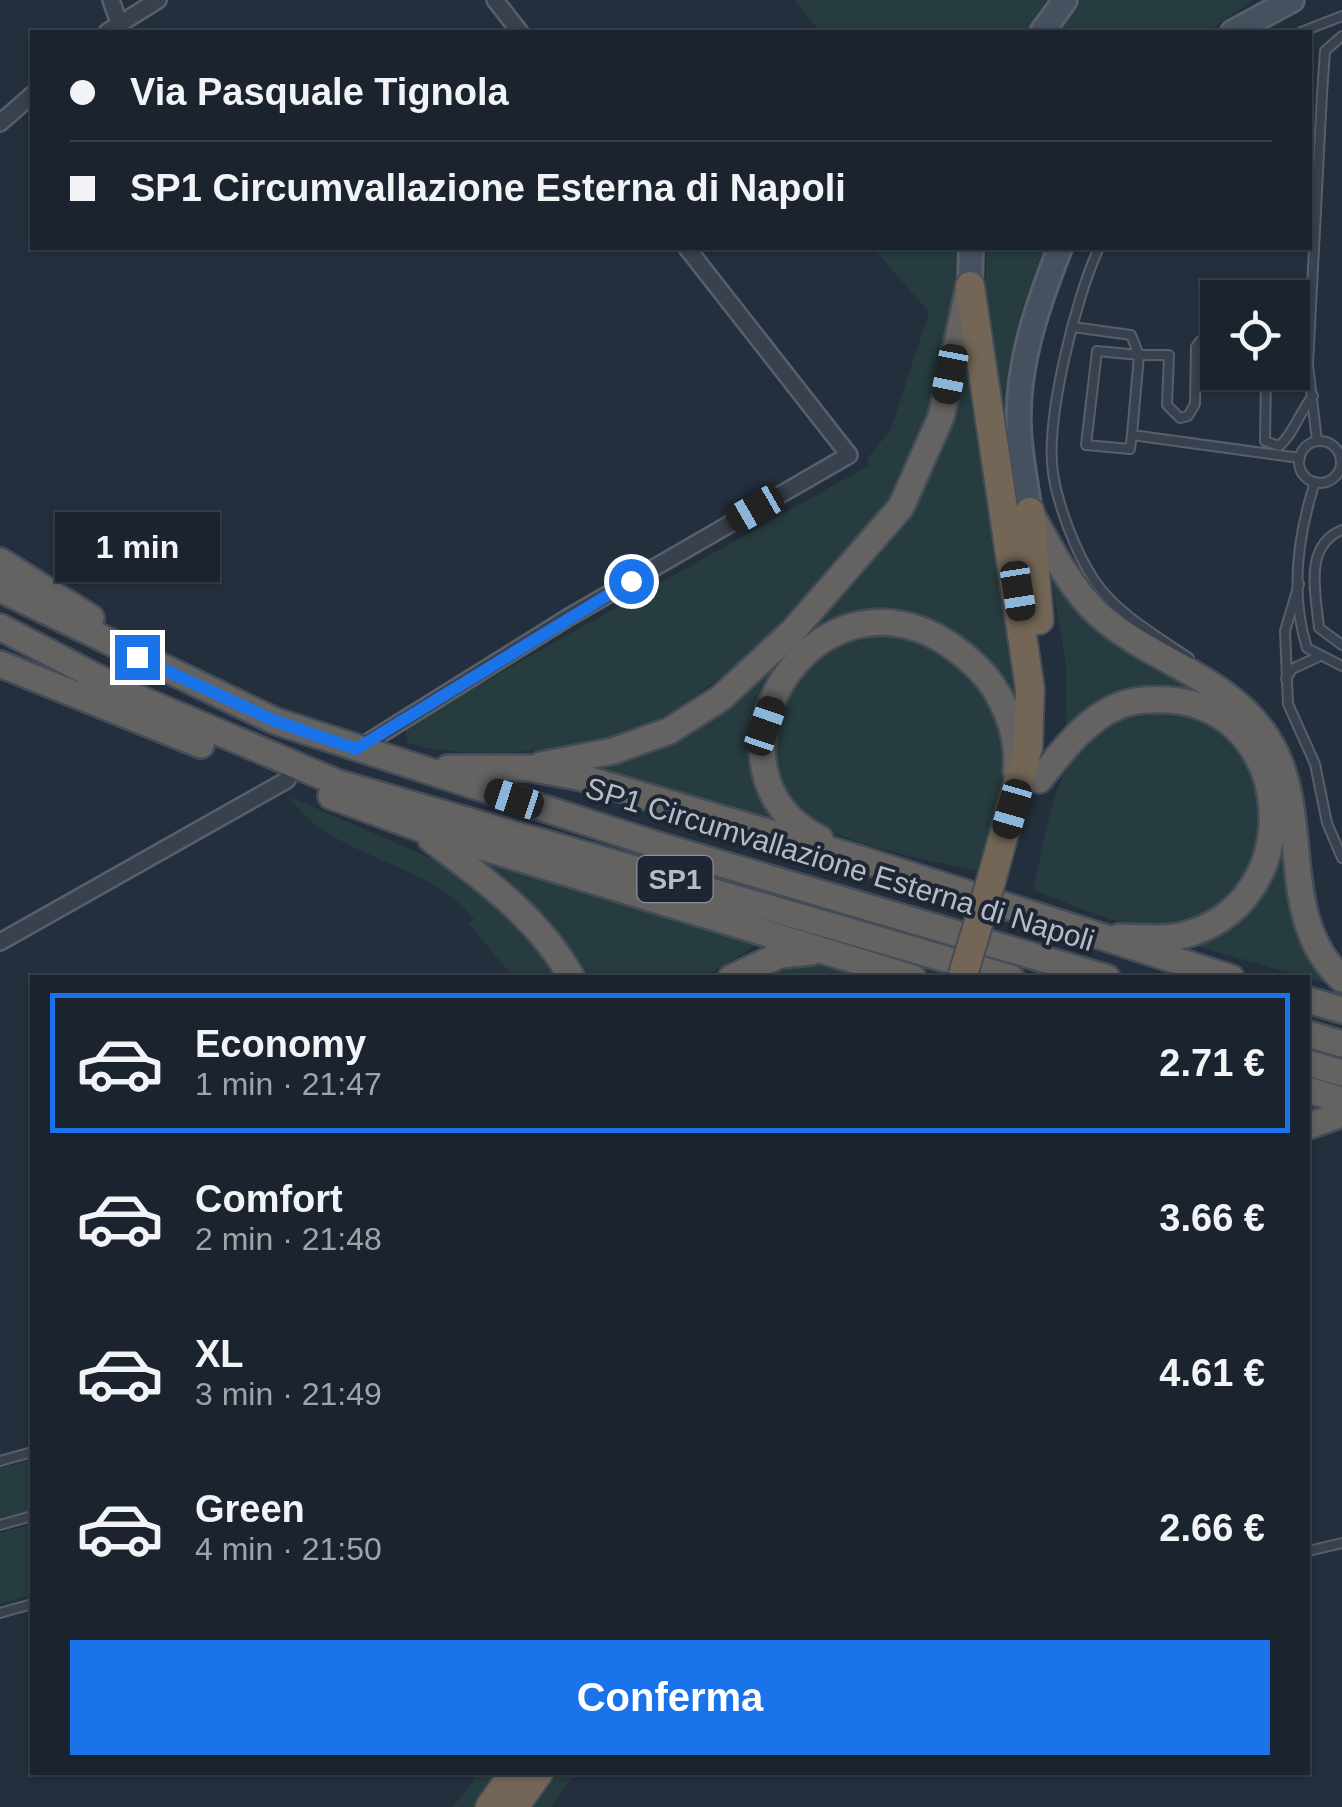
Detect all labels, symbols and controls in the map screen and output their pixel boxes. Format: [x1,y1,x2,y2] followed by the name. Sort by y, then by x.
[130,71,509,113] text: Via Pasquale Tignola
[130,167,846,209] text: SP1 Circumvallazione Esterna di Napoli
[1200,280,1310,390] map controls
[1200,280,1310,390] button: locate
[930,342,970,406] car
[722,481,788,537] car
[54,512,220,582] callout: 1 min
[96,529,179,565] text: 1 min
[609,559,654,604] route start
[998,559,1038,623] car
[115,635,160,680] route end
[741,693,789,759] car
[581,769,1099,959] street label: SP1 Circumvallazione Esterna di Napoli
[481,775,547,823] car
[989,776,1035,842] car
[638,856,712,902] road number: SP1
[75,1018,165,1108] icon: car
[195,1023,366,1065] text: Economy
[1159,1042,1265,1084] text: 2.71 €
[195,1066,382,1102] text: 1 min · 21:47
[75,1173,165,1263] icon: car
[195,1178,343,1220] text: Comfort
[1159,1197,1265,1239] text: 3.66 €
[195,1221,382,1257] text: 2 min · 21:48
[75,1328,165,1418] icon: car
[195,1333,244,1375] text: XL
[1159,1352,1265,1394] text: 4.61 €
[195,1376,382,1412] text: 3 min · 21:49
[75,1483,165,1573] icon: car
[195,1488,305,1530] text: Green
[1159,1507,1265,1549] text: 2.66 €
[195,1531,382,1567] text: 4 min · 21:50
[70,1640,1270,1755] button: Conferma

